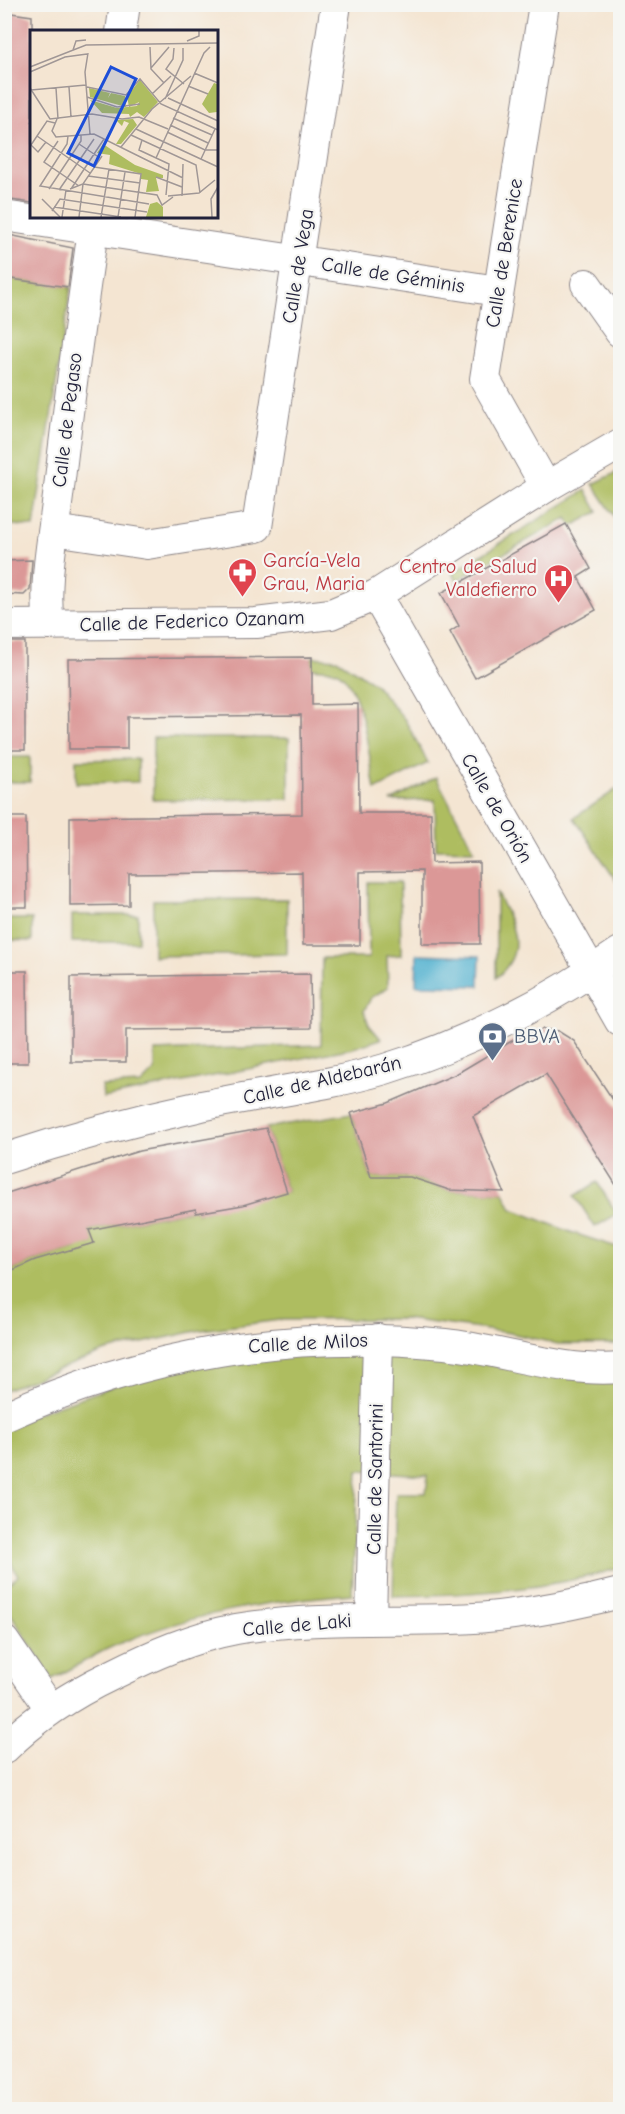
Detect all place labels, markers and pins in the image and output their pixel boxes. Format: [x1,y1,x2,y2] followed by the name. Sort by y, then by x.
[263,549,365,595] place label: García-Vela Grau, Maria
[399,555,537,601] place label: Centro de Salud Valdefierro
[226,556,258,598] pharmacy icon: García-Vela Grau, Maria
[542,562,574,604] hospital icon: Centro de Salud Valdefierro
[477,1020,509,1062] bank icon: BBVA
[514,1025,560,1048] place label: BBVA

